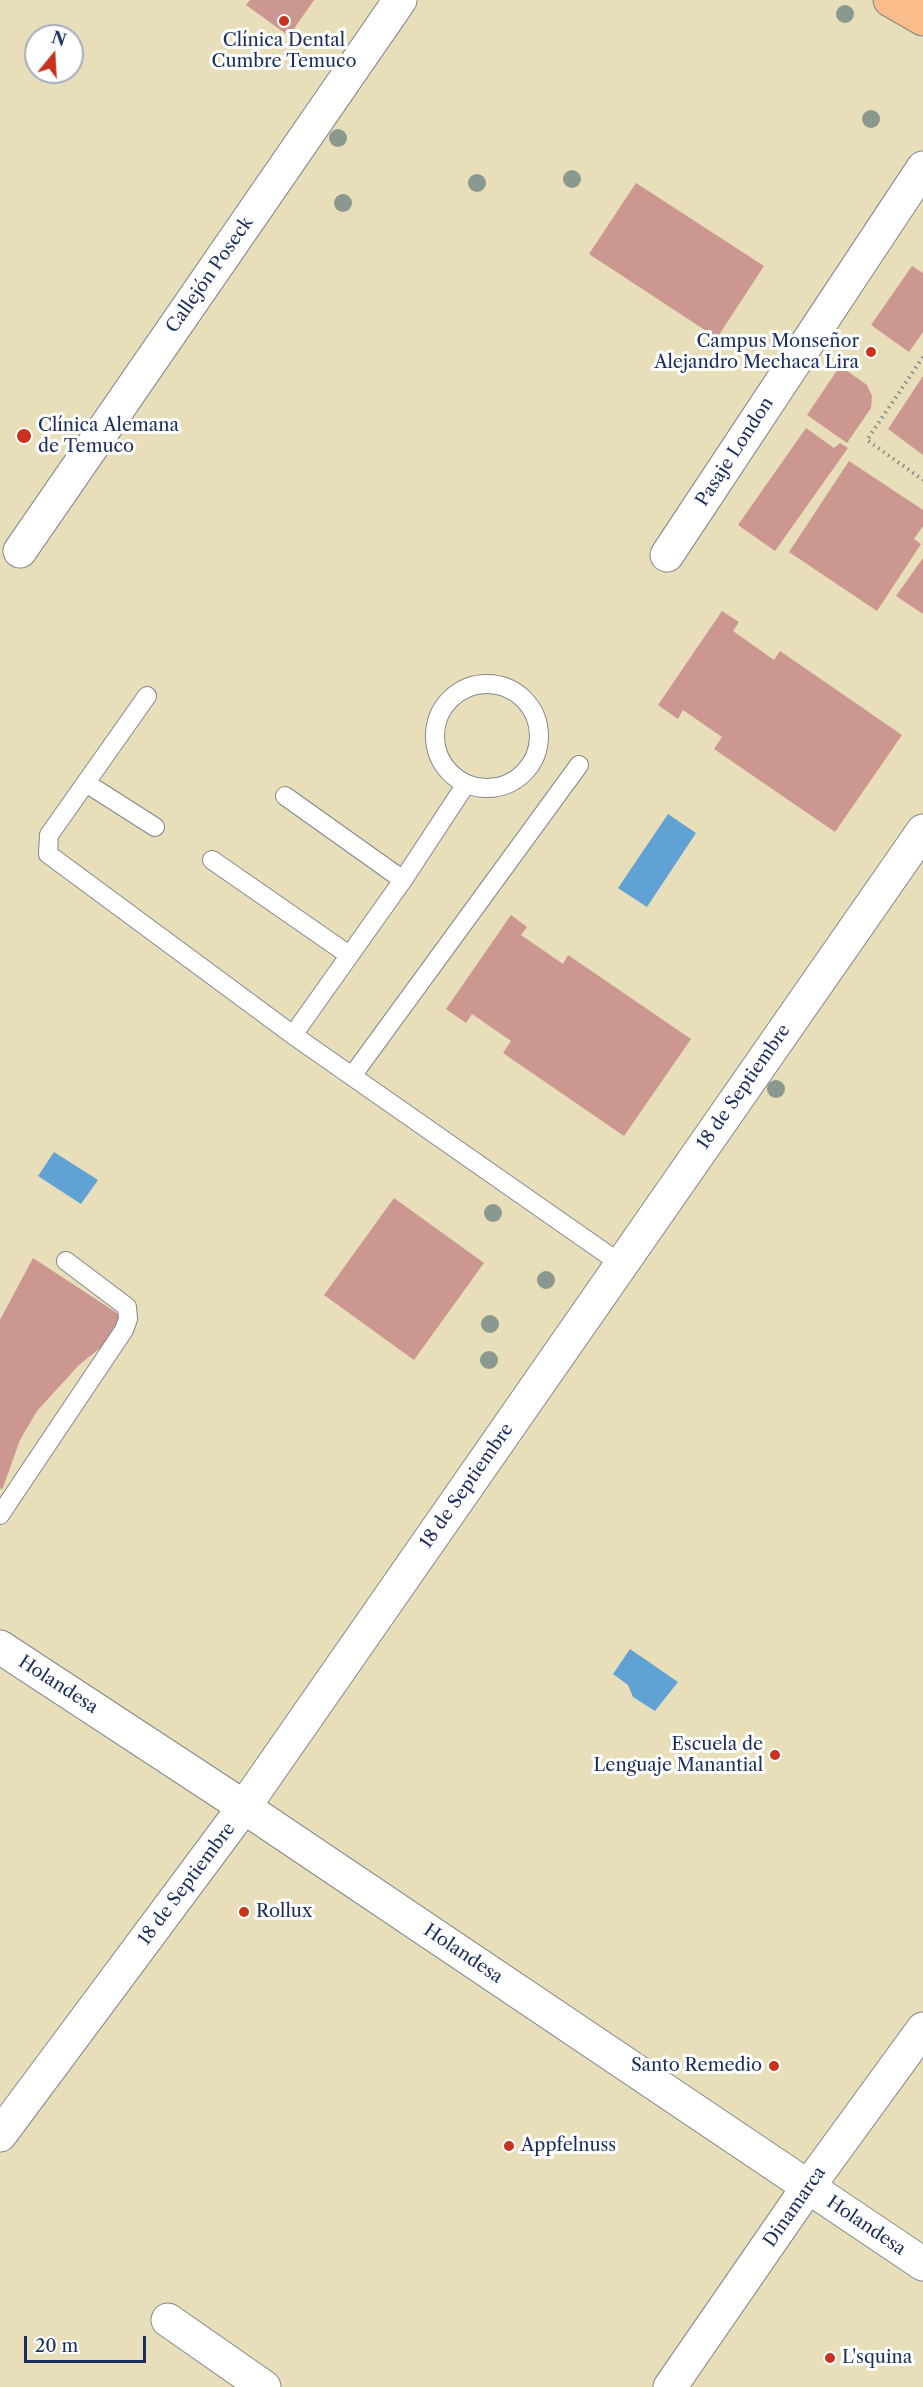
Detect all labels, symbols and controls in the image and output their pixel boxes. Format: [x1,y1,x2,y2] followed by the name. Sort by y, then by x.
[277,14,291,28] marker: Clínica Dental Cumbre Temuco
[24,24,84,84] north arrow
[49,27,69,50] text: N
[212,30,356,72] place label: Clínica Dental Cumbre Temuco
[162,213,258,337] street label: Callejón Poseck
[654,331,859,374] place label: Campus Monseñor Alejandro Mechaca Lira
[864,345,878,359] marker: Campus Monseñor Alejandro Mechaca Lira
[692,393,778,511] street label: Pasaje London
[38,415,179,458] place label: Clínica Alemana de Temuco
[15,427,33,445] marker: Clínica Alemana de Temuco
[693,1020,795,1154] street label: 18 de Septiembre
[416,1419,518,1553] street label: 18 de Septiembre
[14,1651,102,1719] street label: Holandesa
[594,1734,763,1776] place label: Escuela de Lenguaje Manantial
[768,1748,782,1762] marker: Escuela de Lenguaje Manantial
[134,1818,240,1950] street label: 18 de Septiembre
[256,1901,312,1923] place label: Rollux
[237,1905,251,1919] marker: Rollux
[419,1920,507,1988] street label: Holandesa
[631,2055,762,2077] place label: Santo Remedio
[767,2059,781,2073] marker: Santo Remedio
[521,2135,616,2157] place label: Appfelnuss
[502,2139,516,2153] marker: Appfelnuss
[759,2163,831,2251] street label: Dinamarca
[822,2192,910,2260] street label: Holandesa
[27,2324,148,2362] scale bar
[35,2335,78,2357] text: 20 m
[842,2347,912,2369] place label: L'squina
[823,2351,837,2365] marker: L'squina

